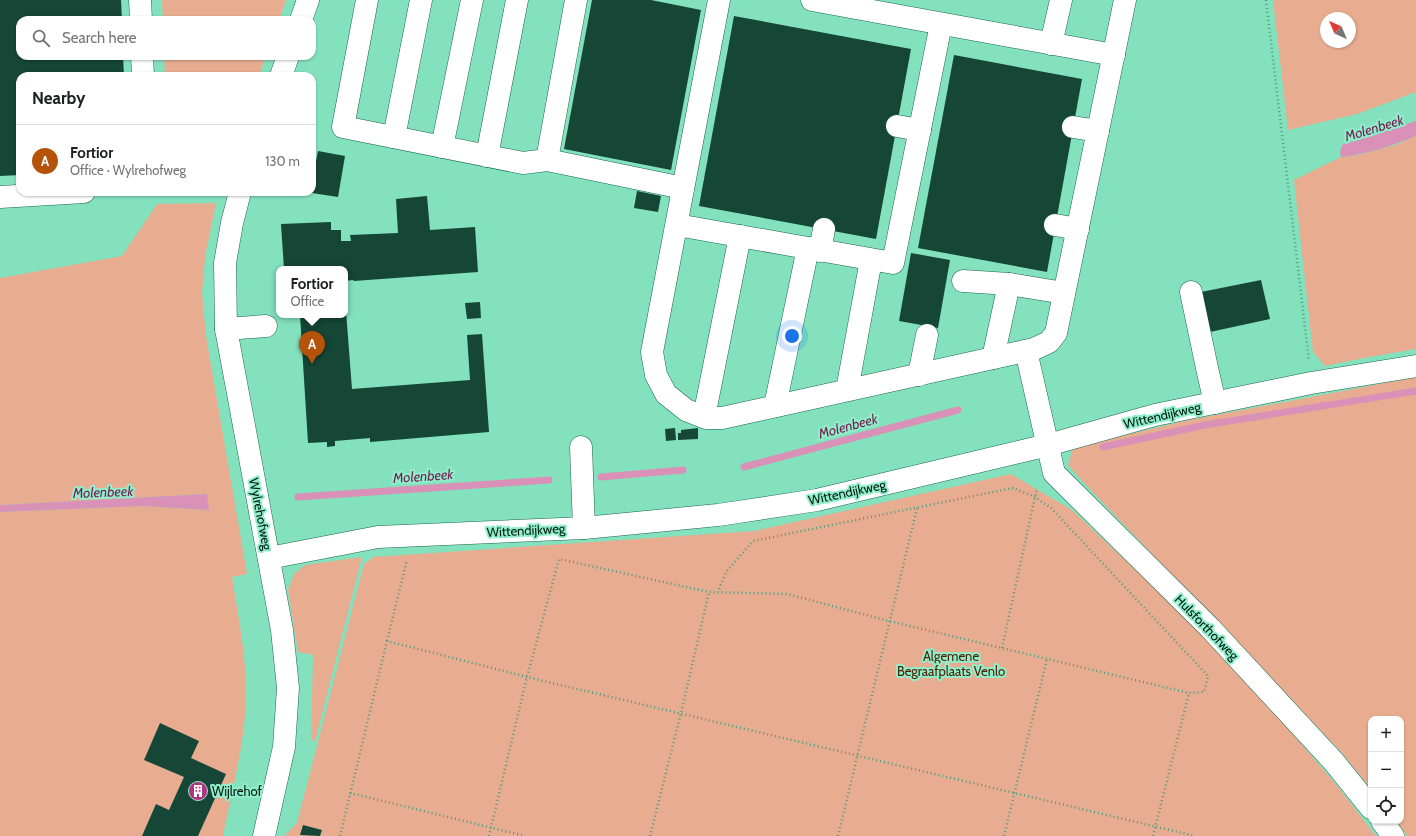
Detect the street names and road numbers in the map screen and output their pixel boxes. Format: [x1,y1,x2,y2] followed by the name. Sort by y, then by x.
[1122,398,1203,433] street label: Wittendijkweg
[246,476,276,552] street label: Wylrehofweg
[807,476,888,509] street label: Wittendijkweg
[486,520,566,541] street label: Wittendijkweg
[1172,591,1243,664] street label: Hulsforthofweg

